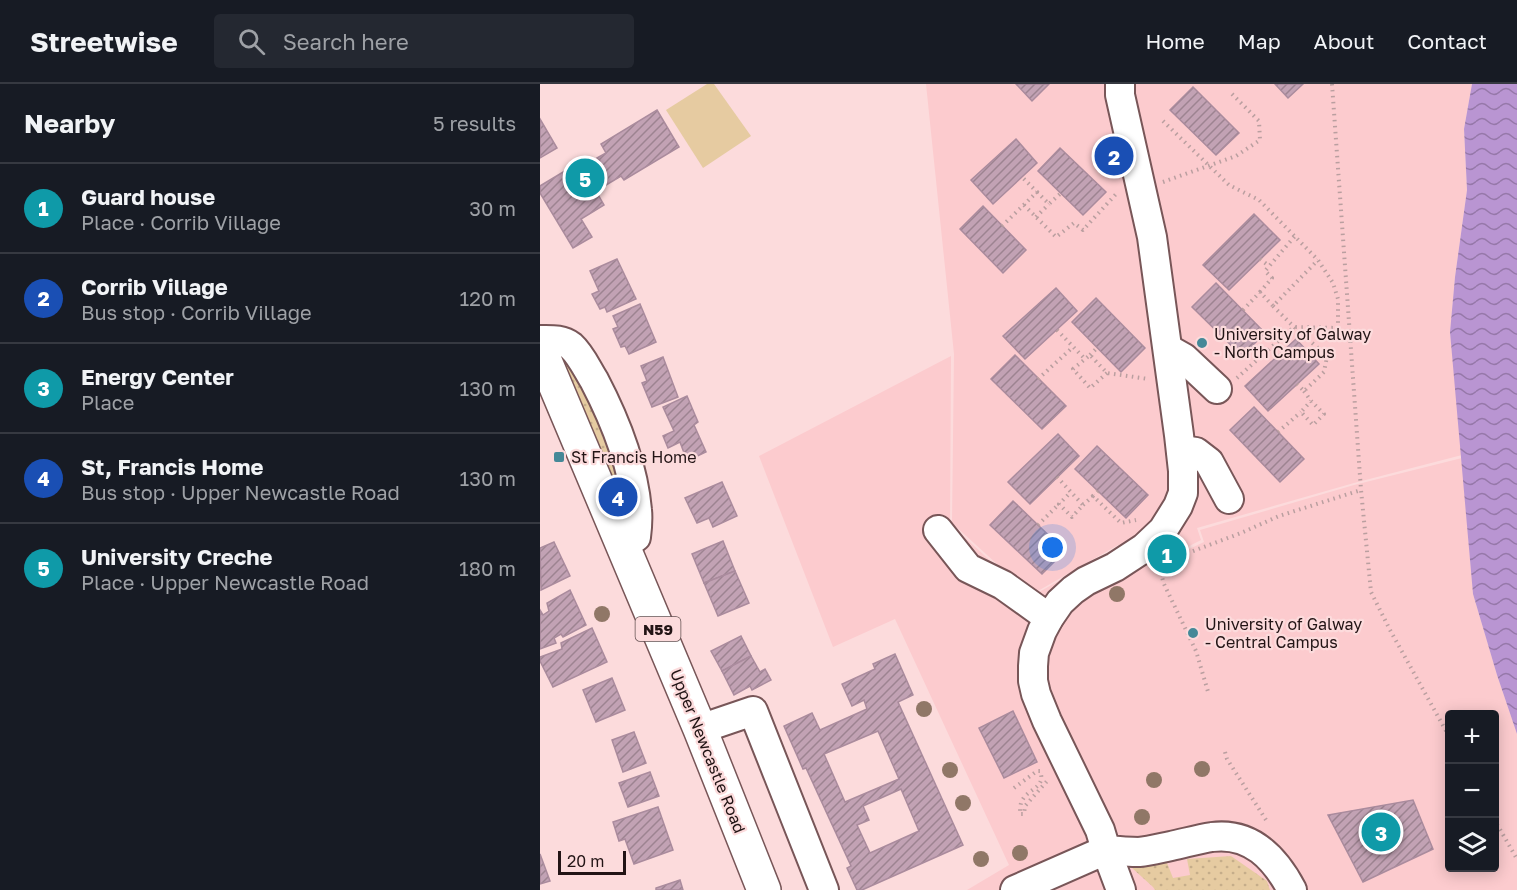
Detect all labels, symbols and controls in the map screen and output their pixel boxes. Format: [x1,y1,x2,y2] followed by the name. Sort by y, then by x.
[214,14,634,68] search box
[30,25,178,58] text: Streetwise
[235,25,268,58] icon: search
[283,28,409,55] text: Search here
[1145,28,1205,54] text: Home
[1238,28,1281,54] text: Map
[1314,28,1374,54] text: About
[1407,28,1487,54] text: Contact
[24,108,115,139] text: Nearby
[433,111,516,135] text: 5 results
[1094,134,1134,178] pin: 2
[566,156,604,200] pin: 5
[81,183,215,210] text: Guard house
[38,196,49,220] text: 1
[469,196,516,220] text: 30 m
[81,210,281,234] text: Place · Corrib Village
[81,273,228,300] text: Corrib Village
[37,286,50,310] text: 2
[460,286,516,310] text: 120 m
[81,300,312,324] text: Bus stop · Corrib Village
[1214,324,1371,362] place label: University of Galway - North Campus
[1195,336,1209,350] marker: University of Galway - North Campus
[81,363,234,390] text: Energy Center
[37,376,50,400] text: 3
[460,376,516,400] text: 130 m
[81,390,134,414] text: Place
[571,447,697,467] place label: St Francis Home
[552,450,566,464] marker: St Francis Home
[81,453,264,480] text: St, Francis Home
[37,466,50,490] text: 4
[460,466,516,490] text: 130 m
[598,474,638,520] pin: 4
[81,480,400,504] text: Bus stop · Upper Newcastle Road
[1148,532,1186,576] pin: 1
[1038,533,1067,562] your location
[81,543,273,570] text: University Creche
[37,556,50,580] text: 5
[459,556,516,580] text: 180 m
[81,570,369,594] text: Place · Upper Newcastle Road
[1205,614,1362,652] place label: University of Galway - Central Campus
[636,617,680,641] road number: N59
[1186,626,1200,640] marker: University of Galway - Central Campus
[666,666,750,836] street label: Upper Newcastle Road
[1445,710,1499,872] map controls
[1445,710,1499,764] button: +
[1445,764,1499,818] button: −
[1362,810,1400,855] pin: 3
[1445,818,1499,872] button: layers
[558,848,626,876] scale bar
[567,851,604,871] text: 20 m

